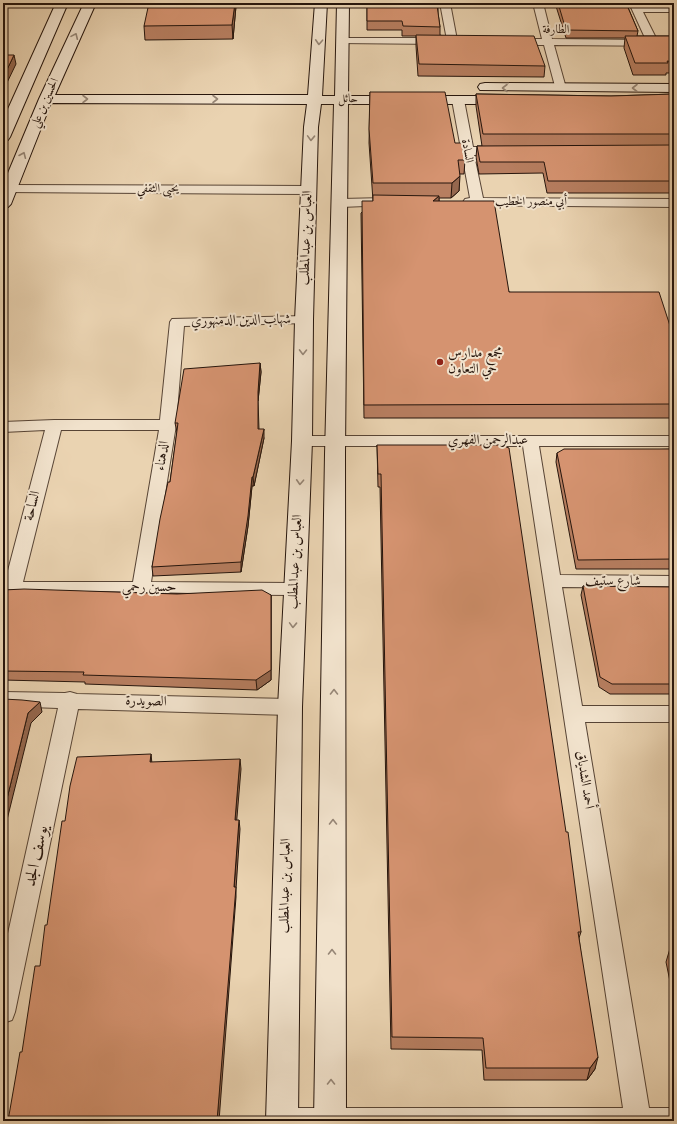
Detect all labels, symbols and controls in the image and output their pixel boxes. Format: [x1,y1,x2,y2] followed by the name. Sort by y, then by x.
[543,21,570,39] street label: الطارفة
[70,32,78,40] one-way arrow
[315,39,323,45] one-way arrow
[26,75,66,132] street label: الحسين بن علي
[502,84,508,92] one-way arrow
[632,84,638,92] one-way arrow
[338,90,358,108] street label: حائل
[82,95,88,103] one-way arrow
[212,95,218,103] one-way arrow
[306,135,315,141] one-way arrow
[456,138,478,165] street label: السادة
[18,151,26,158] one-way arrow
[137,180,179,200] street label: يحيى الثقفي
[295,190,319,286] street label: العباس بن عبدالمطلب
[495,193,567,211] street label: أبي منصور الخطيب
[191,310,291,332] street label: شهاب الدين الدمنهوري
[448,344,503,380] place label: مجمع مدارس حي التعاون
[299,349,308,355] one-way arrow
[435,357,445,367] marker: مجمع مدارس حي التعاون
[448,431,528,451] street label: عبدالرحمن الفهري
[151,440,175,472] street label: الدهناء
[295,479,304,485] one-way arrow
[20,489,46,523] street label: الساحة
[284,514,308,610] street label: العباس بن عبدالمطلب
[585,572,641,592] street label: شارع ستيف
[122,578,176,599] street label: حسين رحمي
[289,622,297,628] one-way arrow
[330,689,338,695] one-way arrow
[125,691,167,713] street label: الصويدرة
[570,749,601,811] street label: أحمد الشدياق
[329,819,337,825] one-way arrow
[19,822,55,889] street label: يوسف الجد
[275,838,297,934] street label: العباس بن عبدالمطلب
[328,949,336,955] one-way arrow
[327,1079,335,1085] one-way arrow

